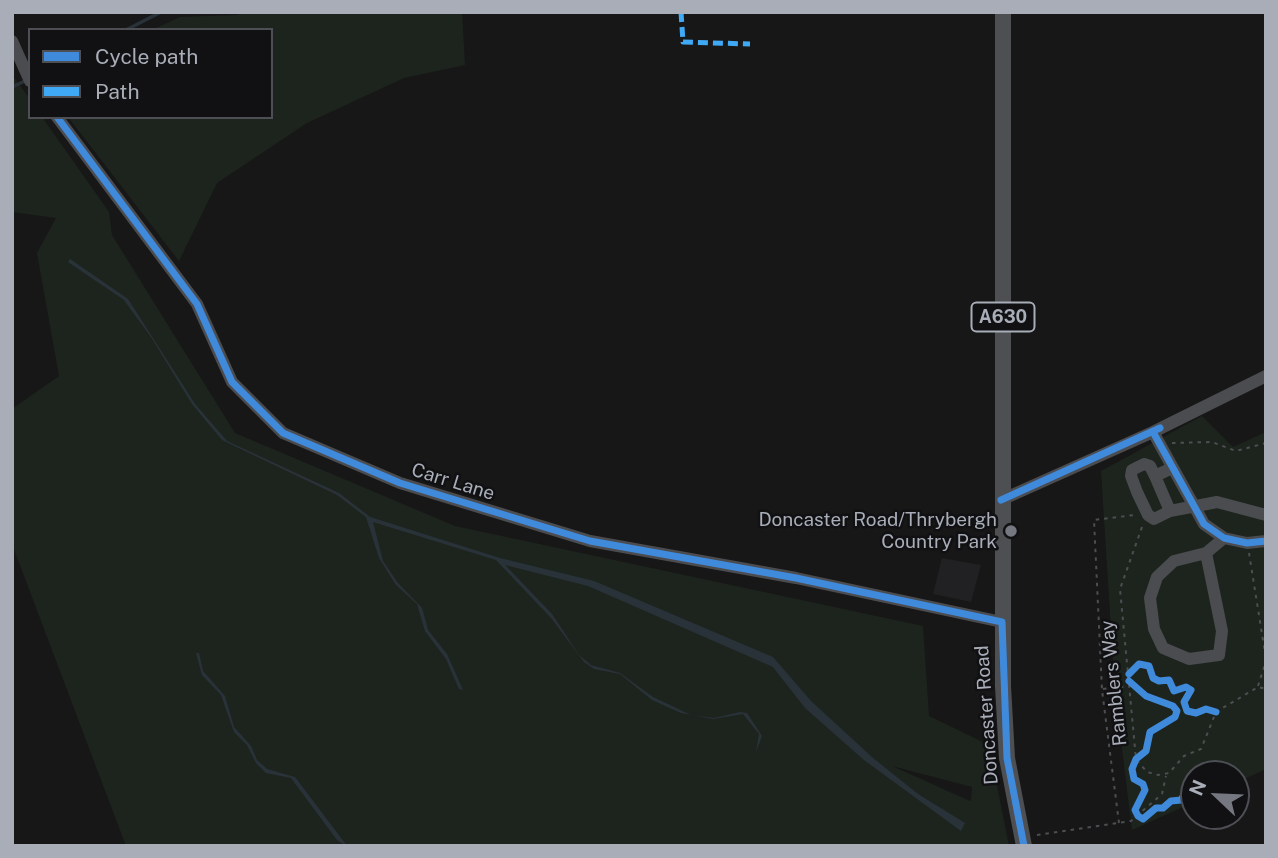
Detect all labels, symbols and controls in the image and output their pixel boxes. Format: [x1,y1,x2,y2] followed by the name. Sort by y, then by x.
[28,28,273,119] legend
[95,44,198,69] text: Cycle path
[95,79,140,104] text: Path
[972,302,1034,332] road number: A630
[409,459,497,505] street label: Carr Lane
[758,509,997,553] place label: Doncaster Road/Thrybergh Country Park
[1003,523,1019,539] marker: Doncaster Road/Thrybergh Country Park
[1096,619,1132,747] street label: Ramblers Way
[971,644,1003,786] street label: Doncaster Road
[1180,760,1250,830] north arrow
[1184,776,1211,799] text: N

